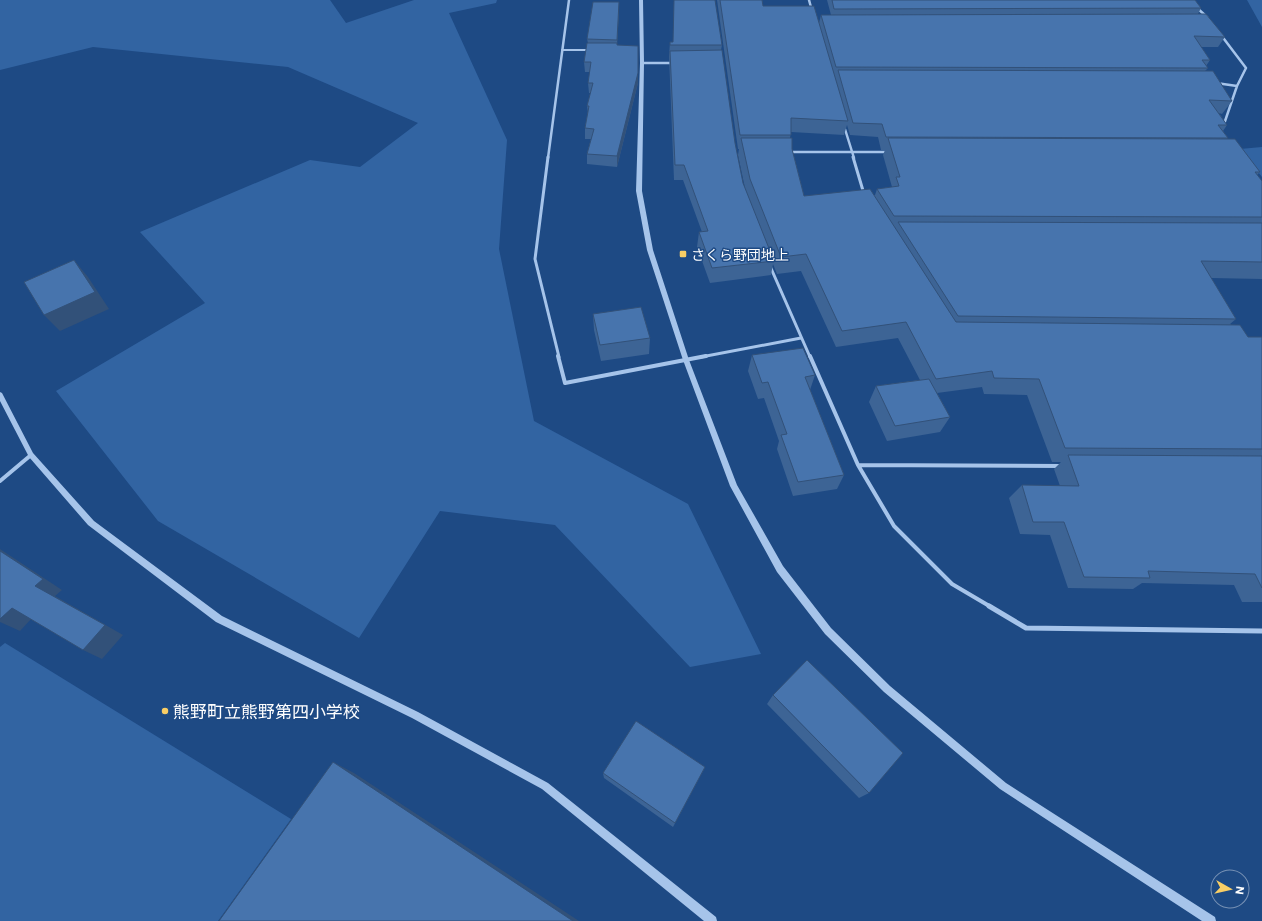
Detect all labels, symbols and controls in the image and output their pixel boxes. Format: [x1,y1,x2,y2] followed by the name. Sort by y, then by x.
[691,246,789,263] place label: さくら野団地上
[678,249,688,259] marker: さくら野団地上
[173,701,360,722] place label: 熊野町立熊野第四小学校
[160,706,170,716] marker: 熊野町立熊野第四小学校
[1210,869,1250,909] north arrow
[1233,885,1247,895] text: N

